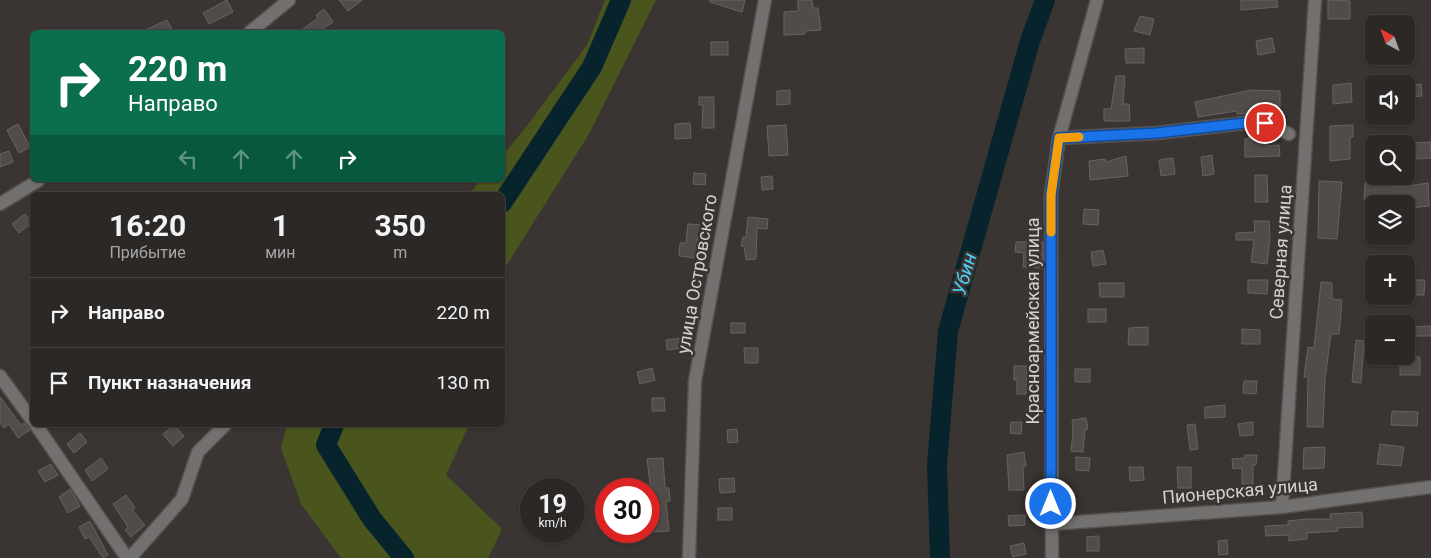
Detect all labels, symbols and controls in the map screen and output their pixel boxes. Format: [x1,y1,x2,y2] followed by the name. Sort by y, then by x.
[1365,15,1415,65] north arrow
[1365,15,1415,365] map controls
[128,49,227,90] text: 220 m
[45,50,110,115] icon: right
[1365,75,1415,125] button: sound
[128,91,218,116] text: Направо
[1244,102,1286,144] pin
[1251,109,1279,137] icon: arrive
[1365,135,1415,185] button: search
[174,145,202,173] icon: left
[227,145,255,173] icon: ahead
[280,145,308,173] icon: ahead
[333,145,361,173] icon: right
[1265,184,1296,320] street label: Северная улица
[672,192,721,355] street label: улица Островского
[1365,195,1415,245] button: layers
[109,208,186,243] text: 16:20
[272,208,289,243] text: 1
[374,208,426,243] text: 350
[1022,217,1043,425] street label: Красноармейская улица
[109,243,186,262] text: Прибытие
[265,243,295,262] text: мин
[393,243,407,262] text: m
[948,250,982,298] water label: Убин
[1365,255,1415,305] button: +
[45,299,73,327] icon: right
[88,301,165,324] text: Направо
[437,301,490,324] text: 220 m
[1365,315,1415,365] button: −
[45,369,73,397] icon: arrive
[88,371,251,394] text: Пункт назначения
[437,371,490,394] text: 130 m
[1161,473,1319,508] street label: Пионерская улица
[1024,477,1076,529] position arrow
[595,478,660,543] speed limit sign: 30
[538,490,567,519] text: 19
[538,516,567,530] text: km/h

